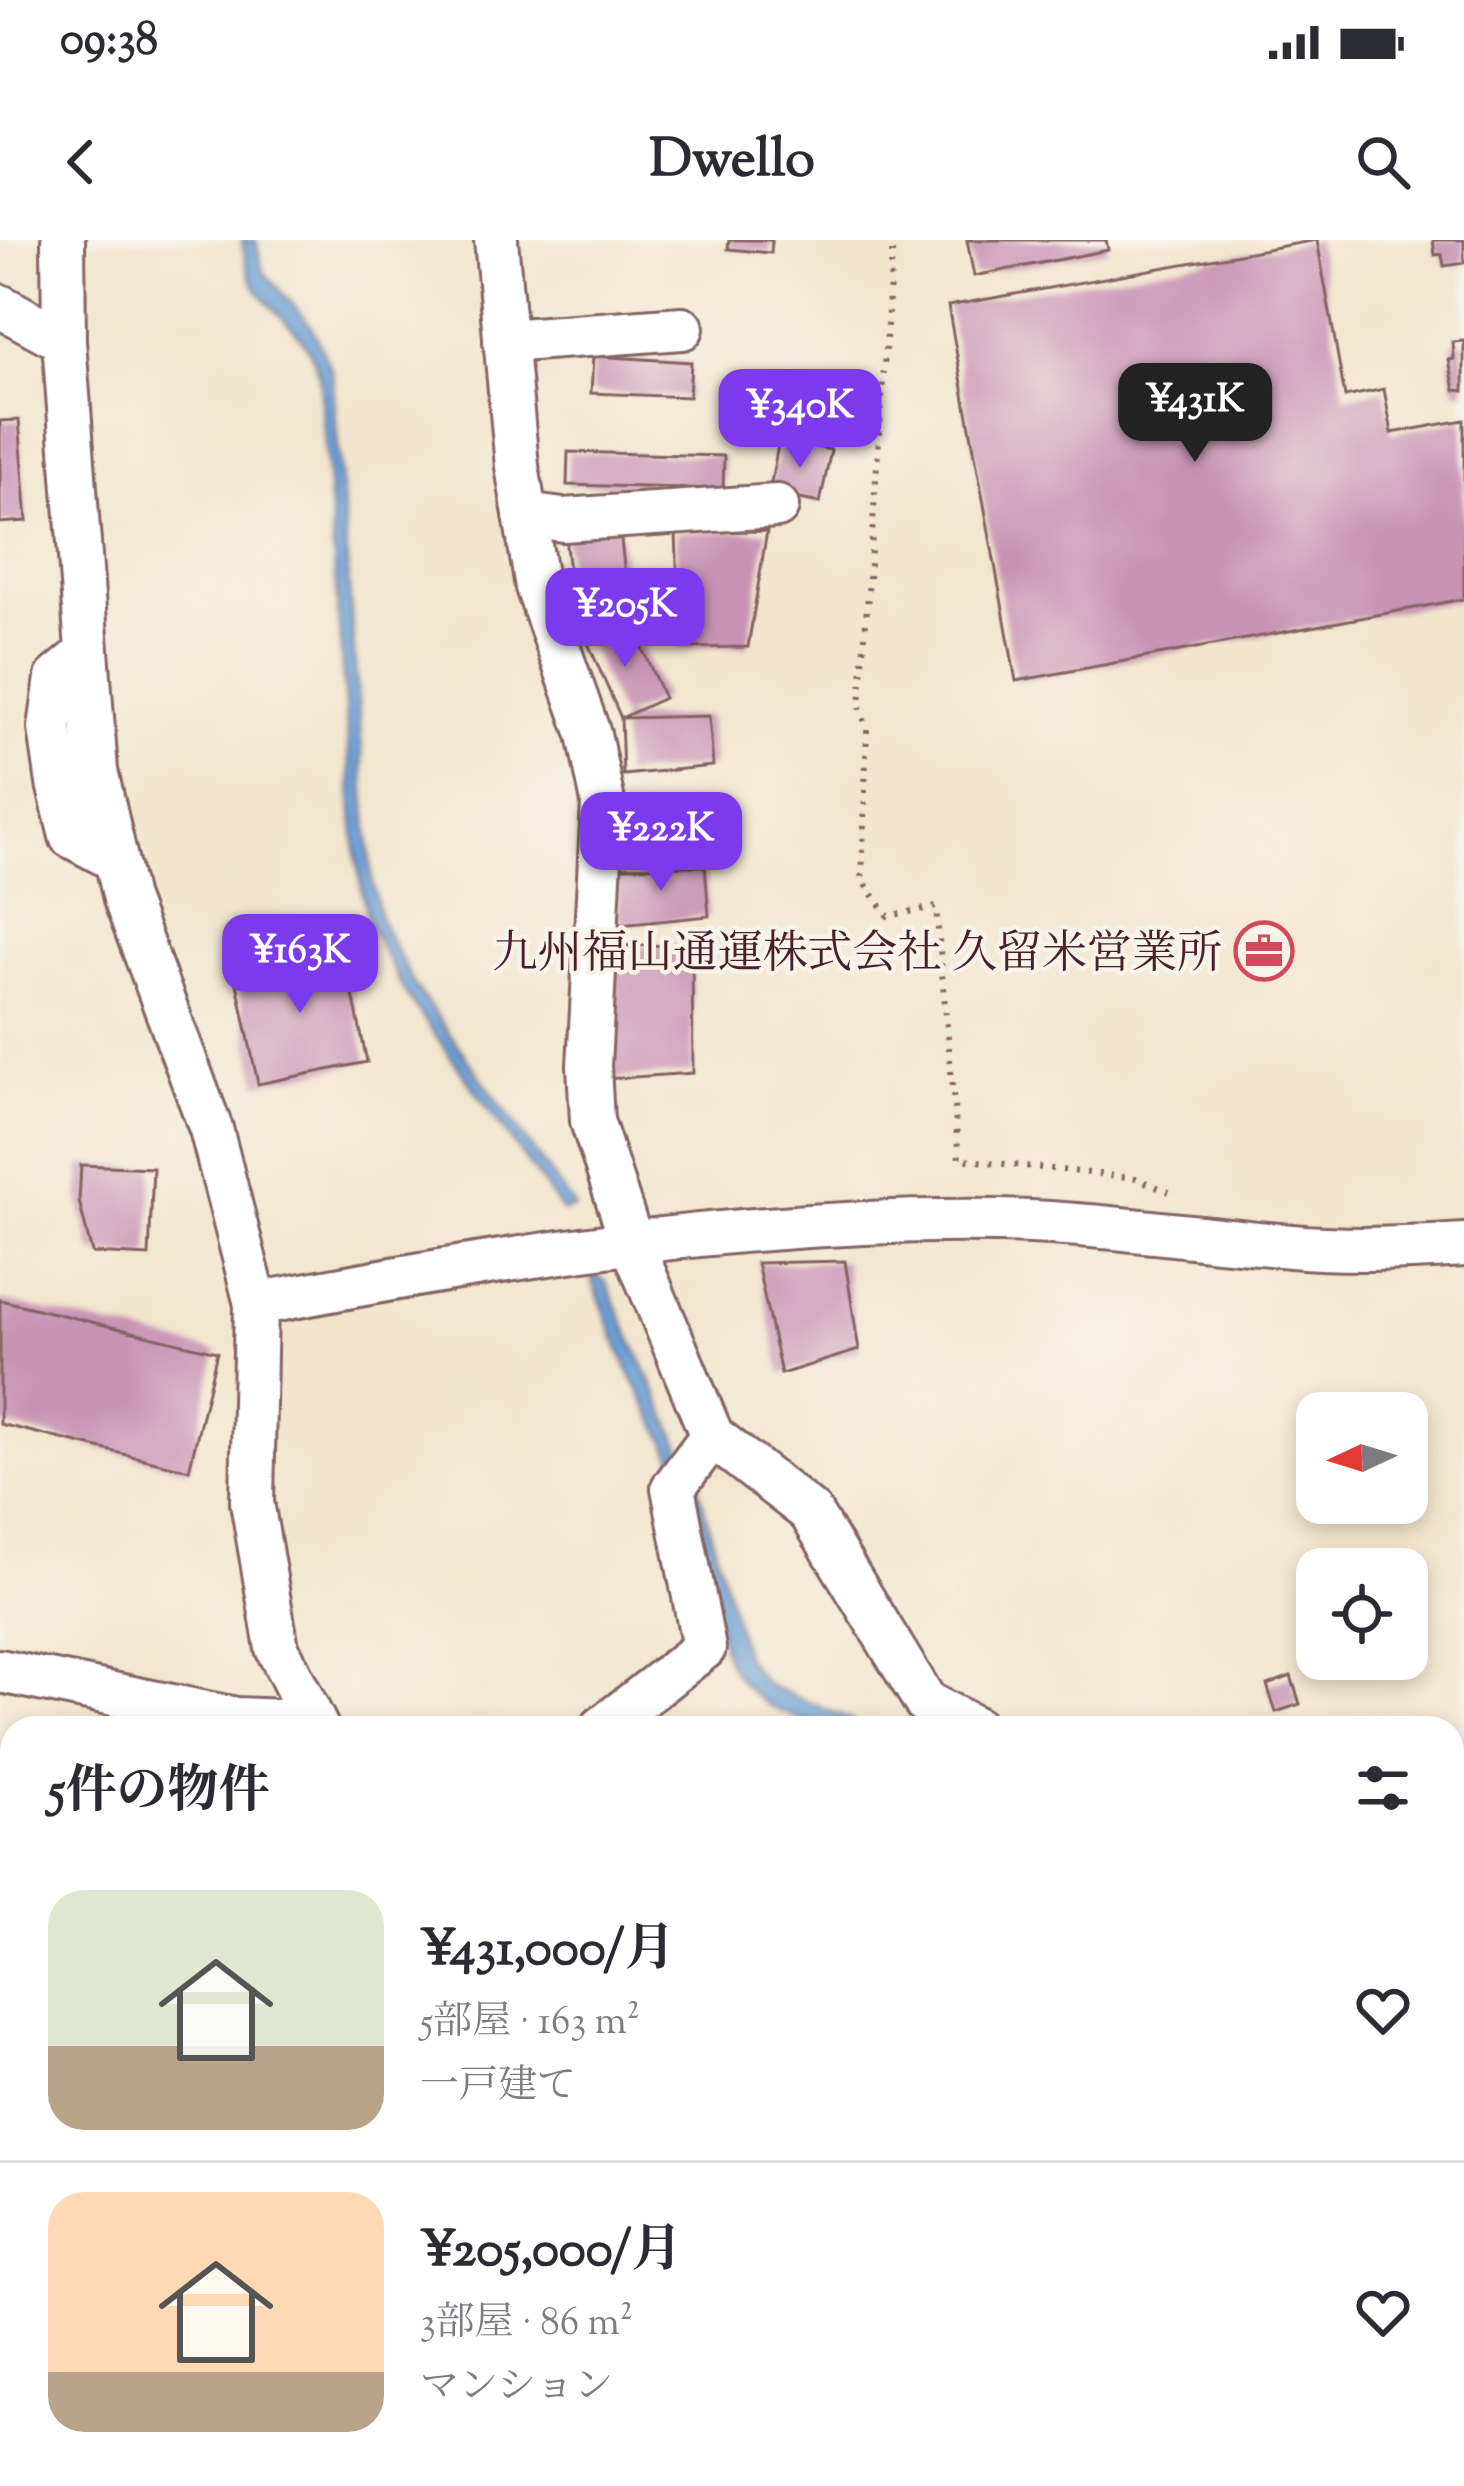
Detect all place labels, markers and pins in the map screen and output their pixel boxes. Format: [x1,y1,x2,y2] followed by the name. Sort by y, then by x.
[1111,363,1279,465] pin: ¥431K
[716,369,884,471] pin: ¥340K
[541,568,709,670] pin: ¥205K
[577,792,745,894] pin: ¥222K
[216,914,384,1016] pin: ¥163K
[1233,920,1295,982] office icon: 九州福山通運株式会社 久留米営業所
[492,924,1222,989] place label: 九州福山通運株式会社 久留米営業所

